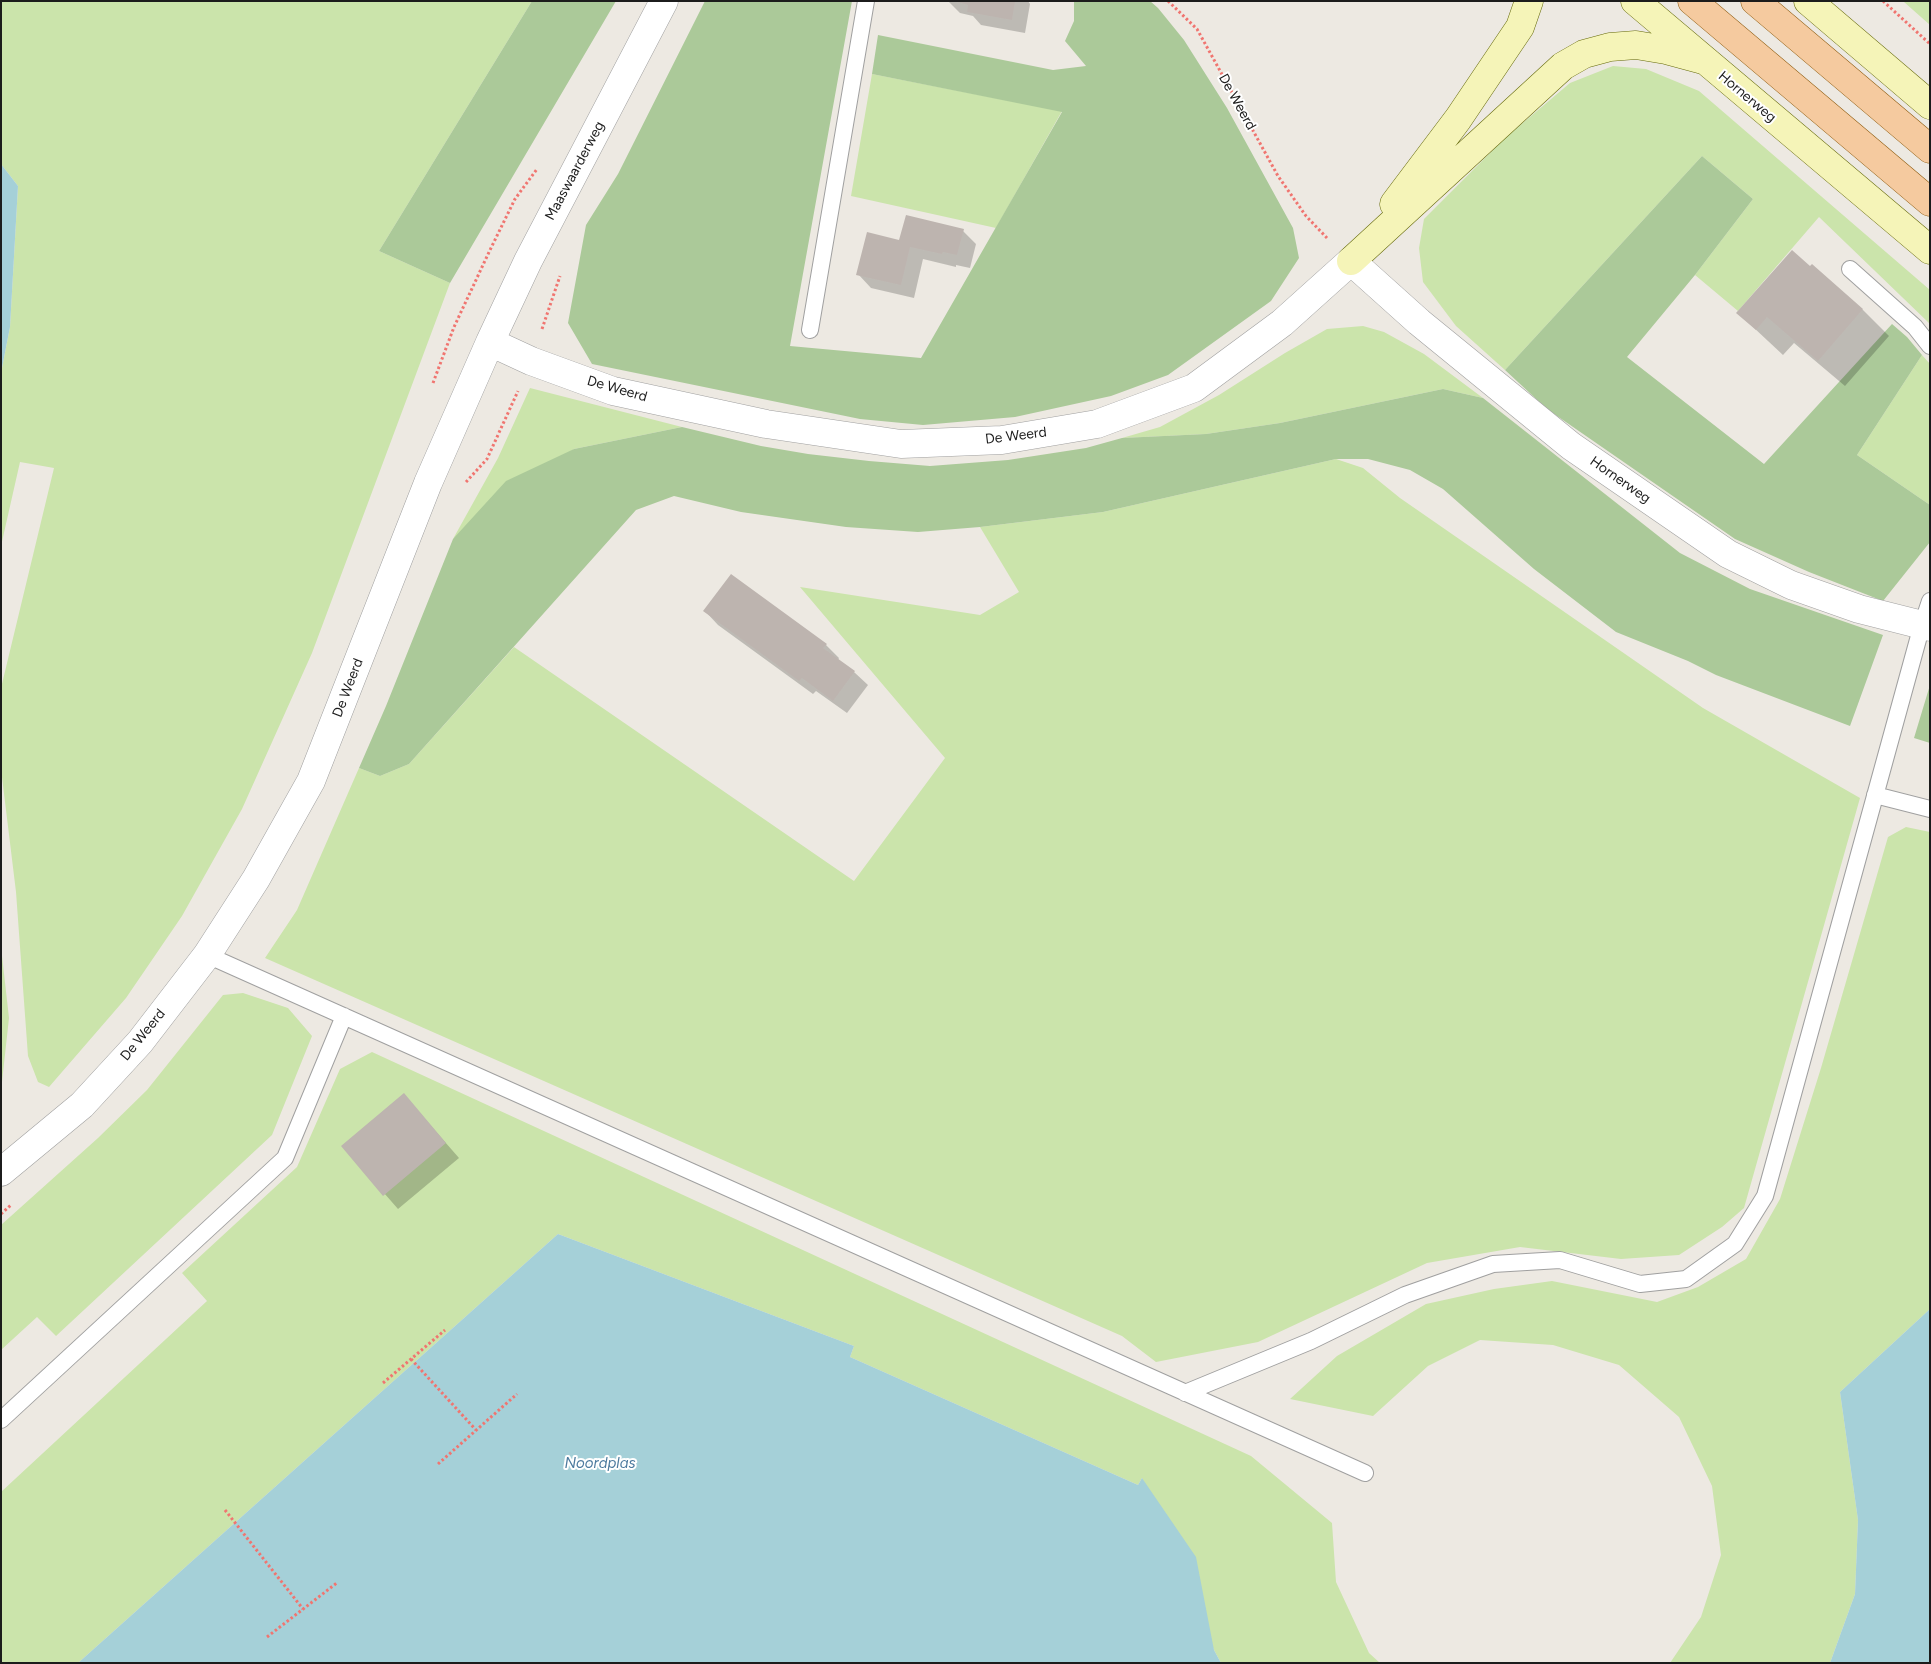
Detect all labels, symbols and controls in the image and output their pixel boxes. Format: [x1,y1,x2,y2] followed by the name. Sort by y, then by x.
[1715,68,1779,126] street label: Hornerweg
[1215,71,1259,133] street label: De Weerd
[542,119,608,223] street label: Maaswaarderweg
[585,372,649,406] street label: De Weerd
[984,424,1048,448] street label: De Weerd
[1586,453,1654,507] street label: Hornerweg
[329,656,367,720] street label: De Weerd
[117,1006,169,1064] street label: De Weerd
[564,1455,636,1473] water label: Noordplas

